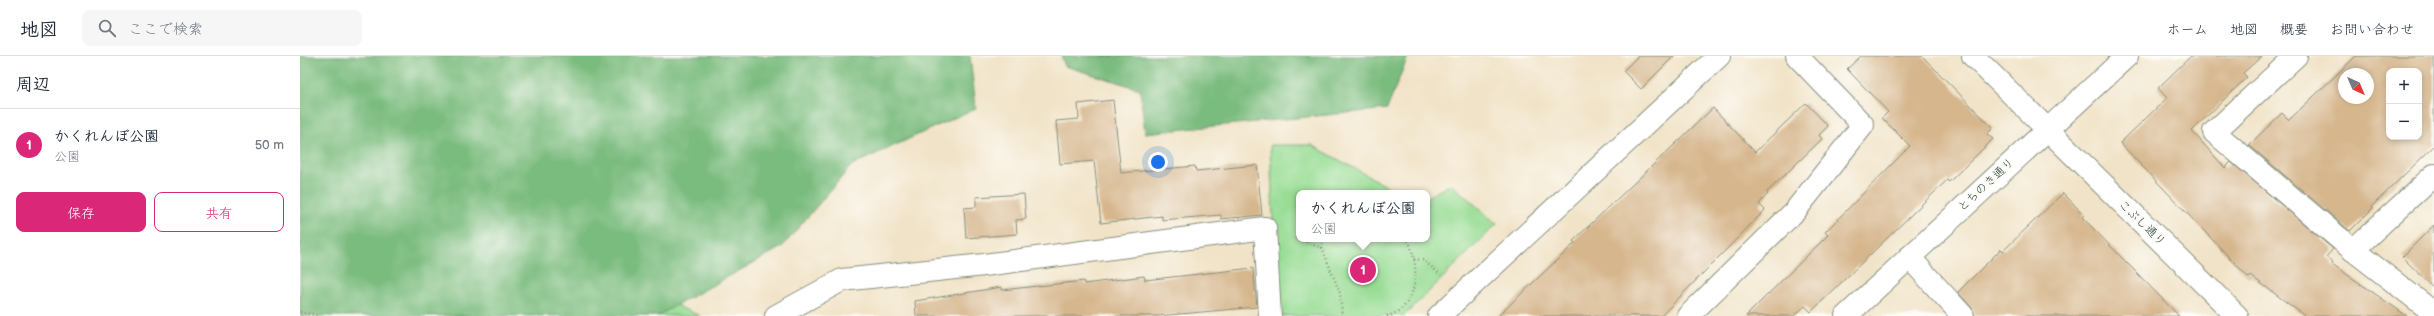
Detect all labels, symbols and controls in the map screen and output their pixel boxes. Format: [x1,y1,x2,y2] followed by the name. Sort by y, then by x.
[82,10,362,46] search box
[96,17,118,39] icon: search
[20,19,58,42] text: 地図
[128,20,203,39] text: ここで検索
[2167,21,2208,38] text: ホーム
[2230,21,2258,38] text: 地図
[2280,21,2308,38] text: 概要
[2330,21,2414,38] text: お問い合わせ
[2338,68,2374,104] north arrow
[2386,68,2422,140] map controls
[2386,68,2422,104] button: +
[16,75,50,95] text: 周辺
[2386,104,2422,140] button: −
[54,127,159,146] text: かくれんぼ公園
[26,137,32,153] text: 1
[255,137,284,153] text: 50 m
[54,149,80,165] text: 公園
[1148,152,1168,172] your location
[1955,155,2017,215] street label: とちのき通り
[1296,190,1430,242] popup
[16,192,146,232] button: 保存
[154,192,284,232] button: 共有
[2115,197,2169,249] street label: こぶし通り
[1310,199,1416,218] text: かくれんぼ公園
[1310,221,1337,237] text: 公園
[1350,255,1376,285] pin: 1

